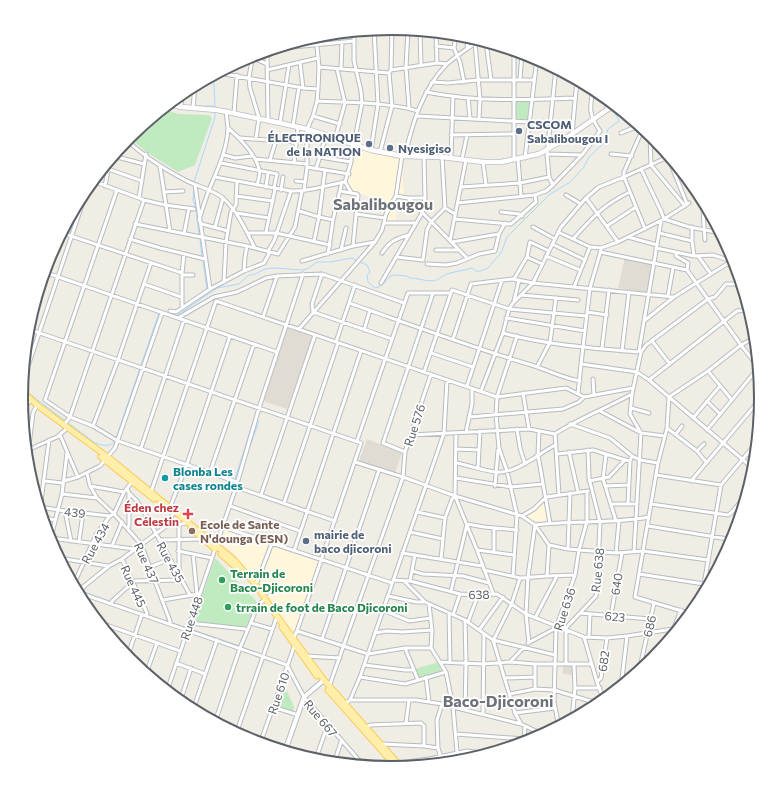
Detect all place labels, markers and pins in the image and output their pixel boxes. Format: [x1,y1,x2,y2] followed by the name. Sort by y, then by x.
[527,117,608,145] place label: CSCOM Sabalibougou I
[514,126,524,136] marker: CSCOM Sabalibougou I
[268,130,361,158] place label: ÉLECTRONIQUE de la NATION
[364,139,374,149] marker: ÉLECTRONIQUE de la NATION
[398,141,451,155] place label: Nyesigiso
[385,143,395,153] marker: Nyesigiso
[173,464,243,492] place label: Blonba Les cases rondes
[160,473,170,483] marker: Blonba Les cases rondes
[124,500,179,528] place label: Éden chez Célestin
[182,508,194,520] marker: Éden chez Célestin
[200,517,288,545] place label: Ecole de Sante N'dounga (ESN)
[187,526,197,536] marker: Ecole de Sante N'dounga (ESN)
[314,527,392,555] place label: mairie de baco djicoroni
[301,536,311,546] marker: mairie de baco djicoroni
[230,566,313,594] place label: Terrain de Baco-Djicoroni
[217,575,227,585] marker: Terrain de Baco-Djicoroni
[236,600,408,614] place label: trrain de foot de Baco Djicoroni
[223,602,233,612] marker: trrain de foot de Baco Djicoroni

